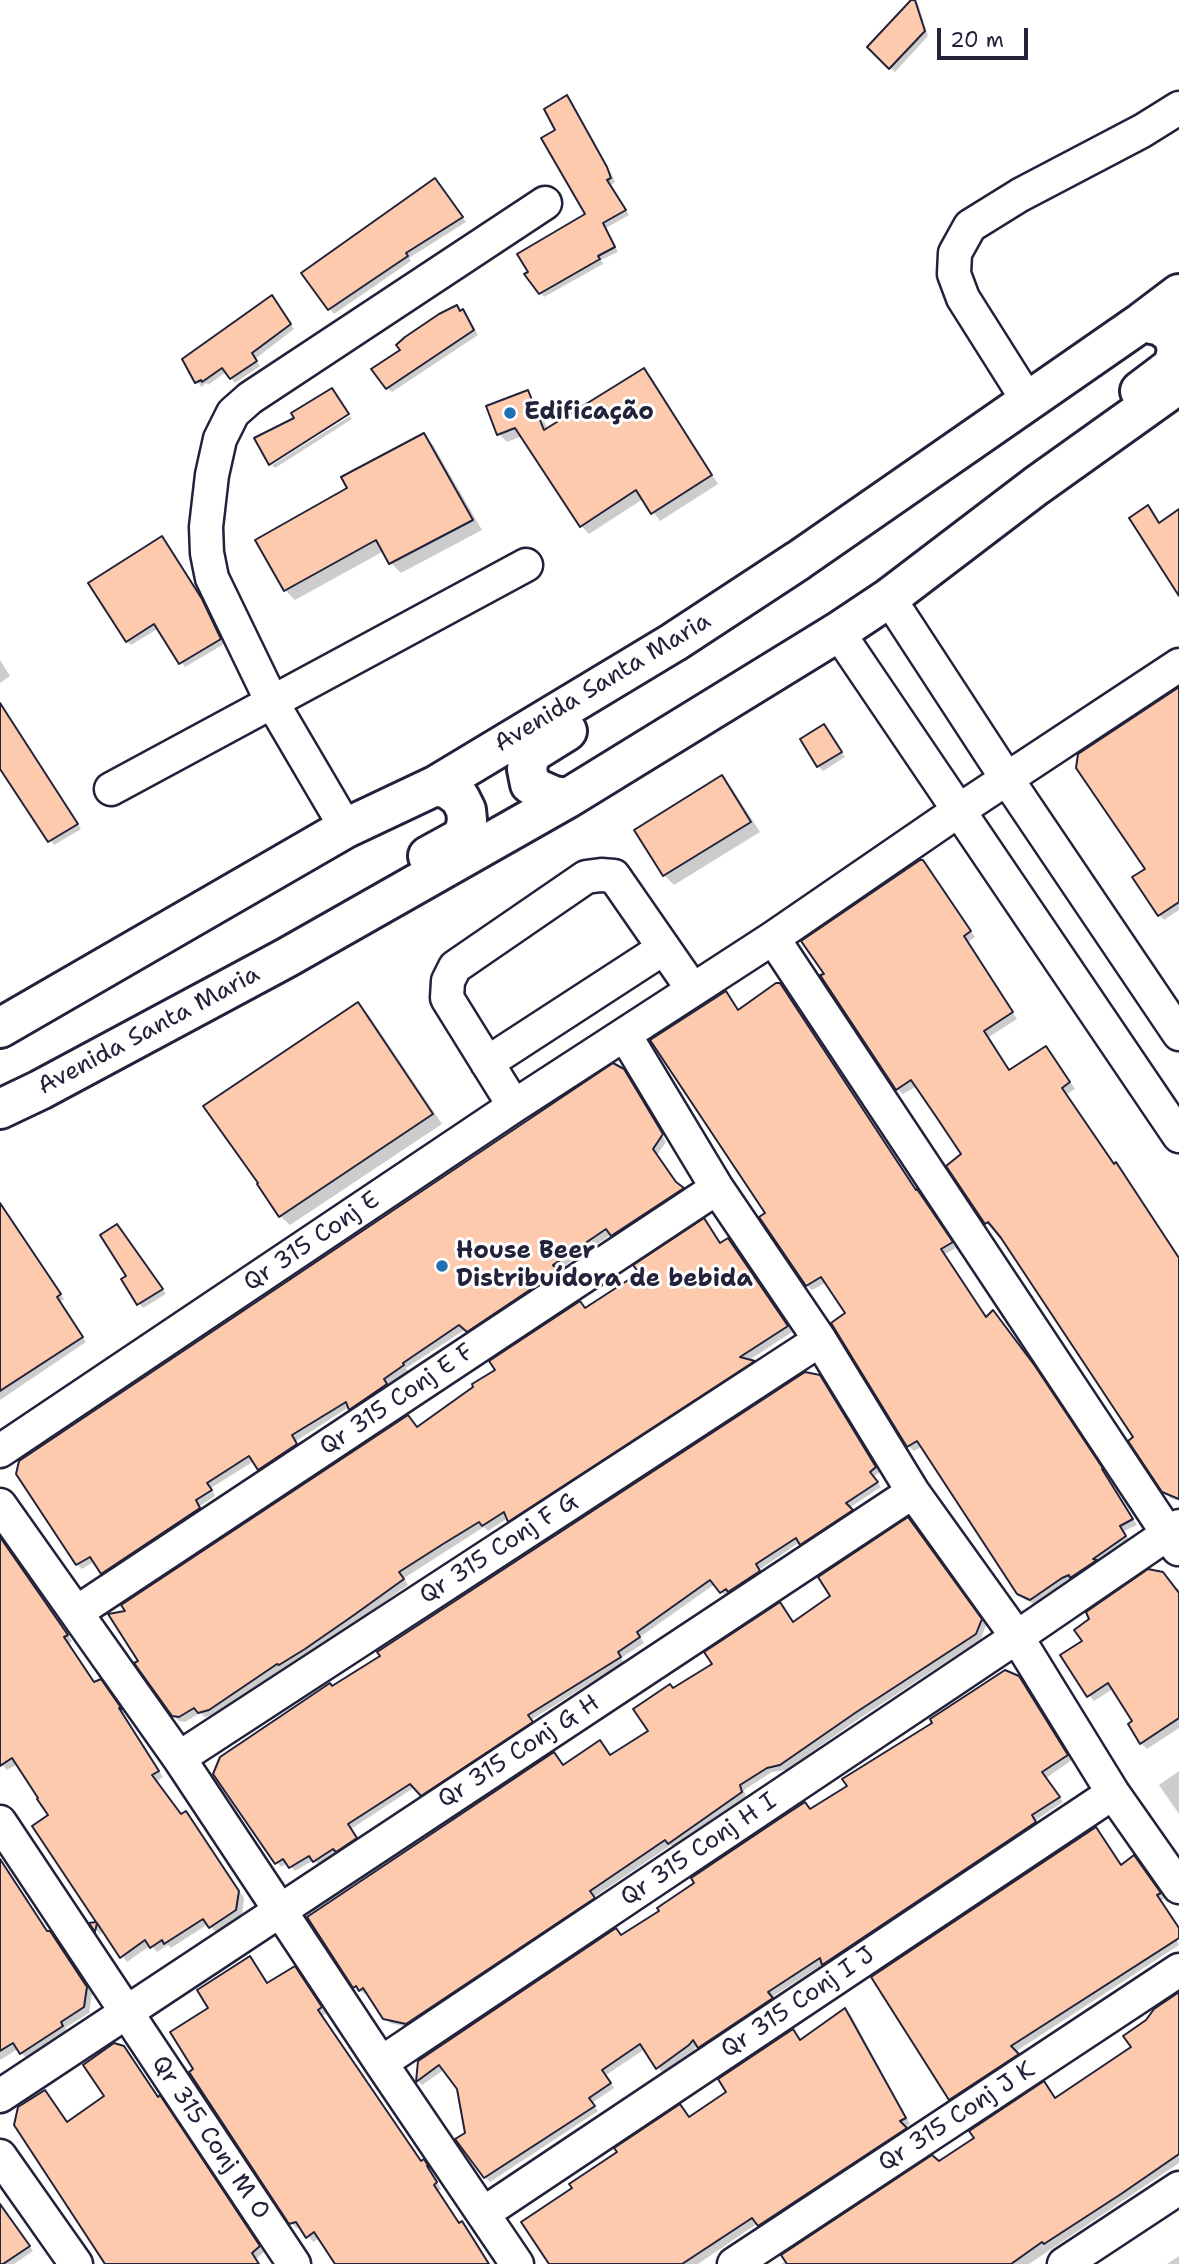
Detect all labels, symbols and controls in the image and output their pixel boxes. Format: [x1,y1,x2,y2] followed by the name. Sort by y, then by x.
[941,14,1032,58] scale bar
[950,26,1004,54] text: 20 m
[524,399,654,427] place label: Edificação
[502,405,518,421] marker: Edificação
[490,607,716,759] street label: Avenida Santa Maria
[33,960,265,1102] street label: Avenida Santa Maria
[239,1186,385,1298] street label: Qr 315 Conj E
[456,1238,753,1294] place label: House Beer Distribuídora de bebida
[434,1258,450,1274] marker: House Beer Distribuídora de bebida
[315,1338,479,1462] street label: Qr 315 Conj E F
[415,1487,583,1611] street label: Qr 315 Conj F G
[433,1689,605,1815] street label: Qr 315 Conj G H
[616,1787,782,1913] street label: Qr 315 Conj H I
[716,1941,880,2065] street label: Qr 315 Conj I J
[145,2051,275,2225] street label: Qr 315 Conj M O
[873,2056,1041,2178] street label: Qr 315 Conj J K

